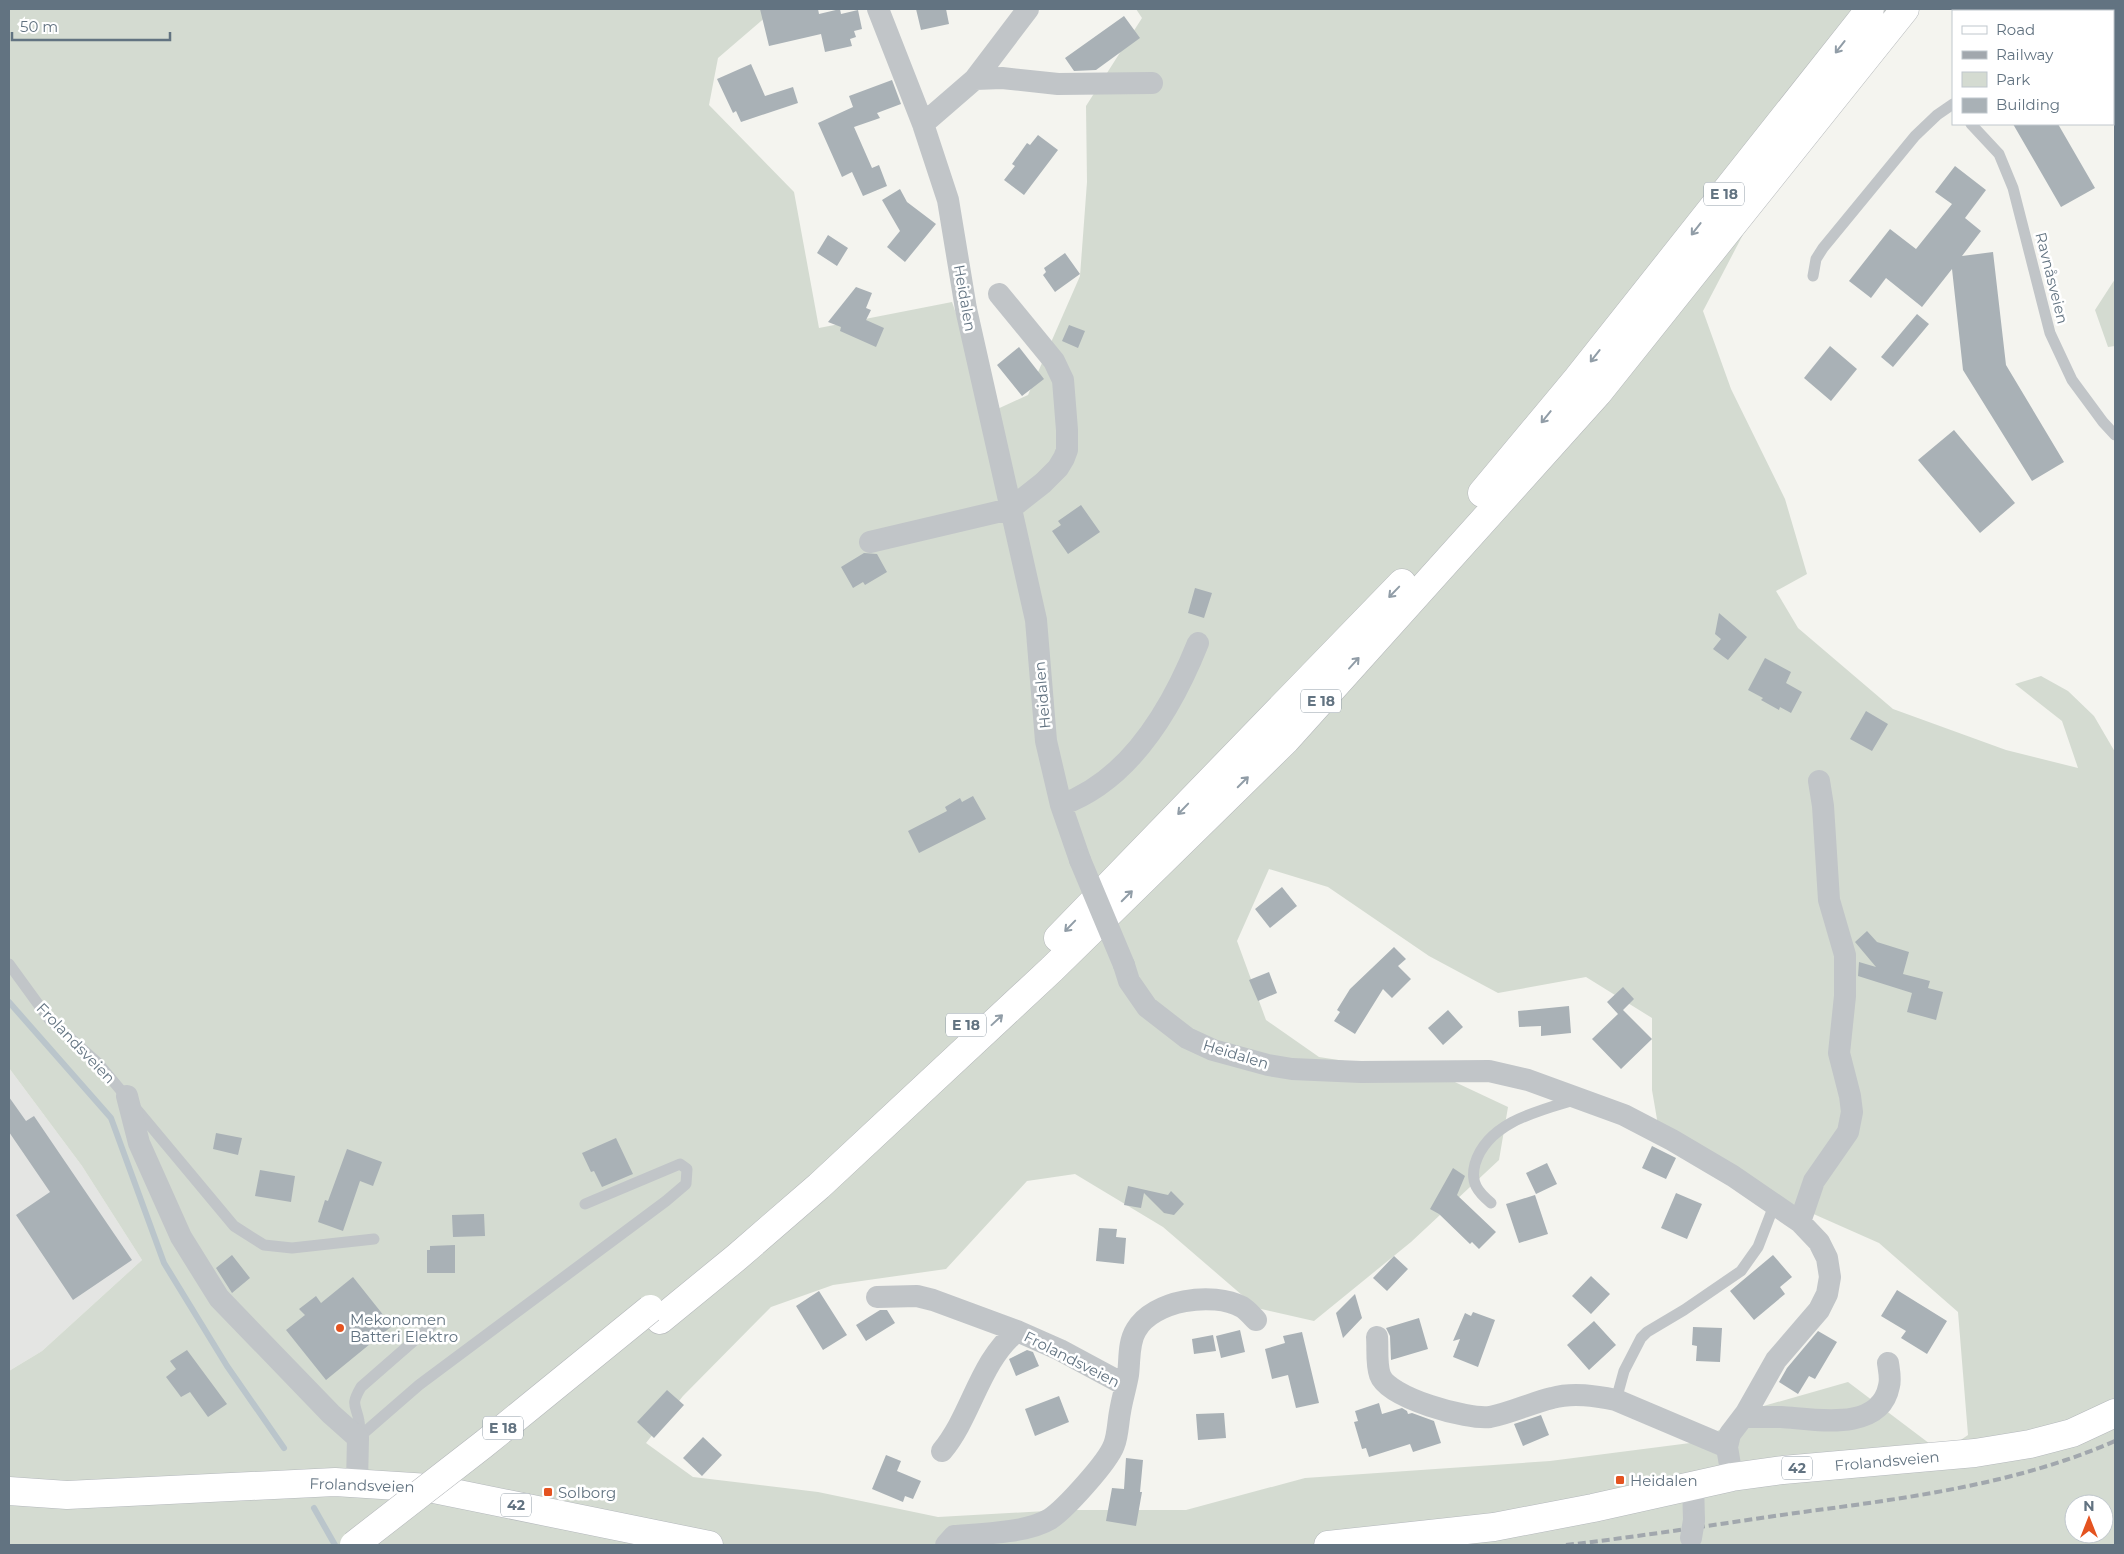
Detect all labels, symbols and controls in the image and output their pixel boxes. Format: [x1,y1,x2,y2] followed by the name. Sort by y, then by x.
[12,10,170,42] scale bar
[1952,10,2114,125] legend
[20,17,58,36] text: 50 m
[1996,20,2035,39] text: Road
[1835,40,1846,53] one-way arrow
[1996,45,2054,64] text: Railway
[1996,70,2030,89] text: Park
[1996,95,2060,114] text: Building
[1704,182,1744,205] road number: E 18
[1690,222,1701,235] one-way arrow
[2031,230,2073,326] street label: Ravnåsveien
[950,263,980,333] street label: Heidalen
[1589,350,1600,363] one-way arrow
[1541,410,1552,423] one-way arrow
[1387,586,1400,598] one-way arrow
[1348,657,1360,670] one-way arrow
[1030,661,1054,729] street label: Heidalen
[1301,689,1341,712] road number: E 18
[1237,776,1249,788] one-way arrow
[1178,803,1190,815] one-way arrow
[1121,890,1133,902] one-way arrow
[1064,919,1076,932] one-way arrow
[33,999,119,1087] street label: Frolandsveien
[946,1014,986,1036] road number: E 18
[991,1014,1004,1026] one-way arrow
[1201,1035,1271,1073] street label: Heidalen
[350,1310,458,1346] place label: Mekonomen Batteri Elektro
[334,1322,346,1334] marker: Mekonomen Batteri Elektro
[1021,1327,1123,1391] street label: Frolandsveien
[483,1416,523,1440] road number: E 18
[1834,1447,1940,1475] street label: Frolandsveien
[1782,1456,1812,1480] road number: 42
[1630,1471,1698,1490] place label: Heidalen
[309,1474,415,1496] street label: Frolandsveien
[1614,1474,1626,1486] marker: Heidalen
[558,1483,616,1502] place label: Solborg
[542,1486,554,1498] marker: Solborg
[501,1494,531,1516] road number: 42
[2064,1494,2114,1544] north arrow
[2083,1497,2095,1515] text: N

